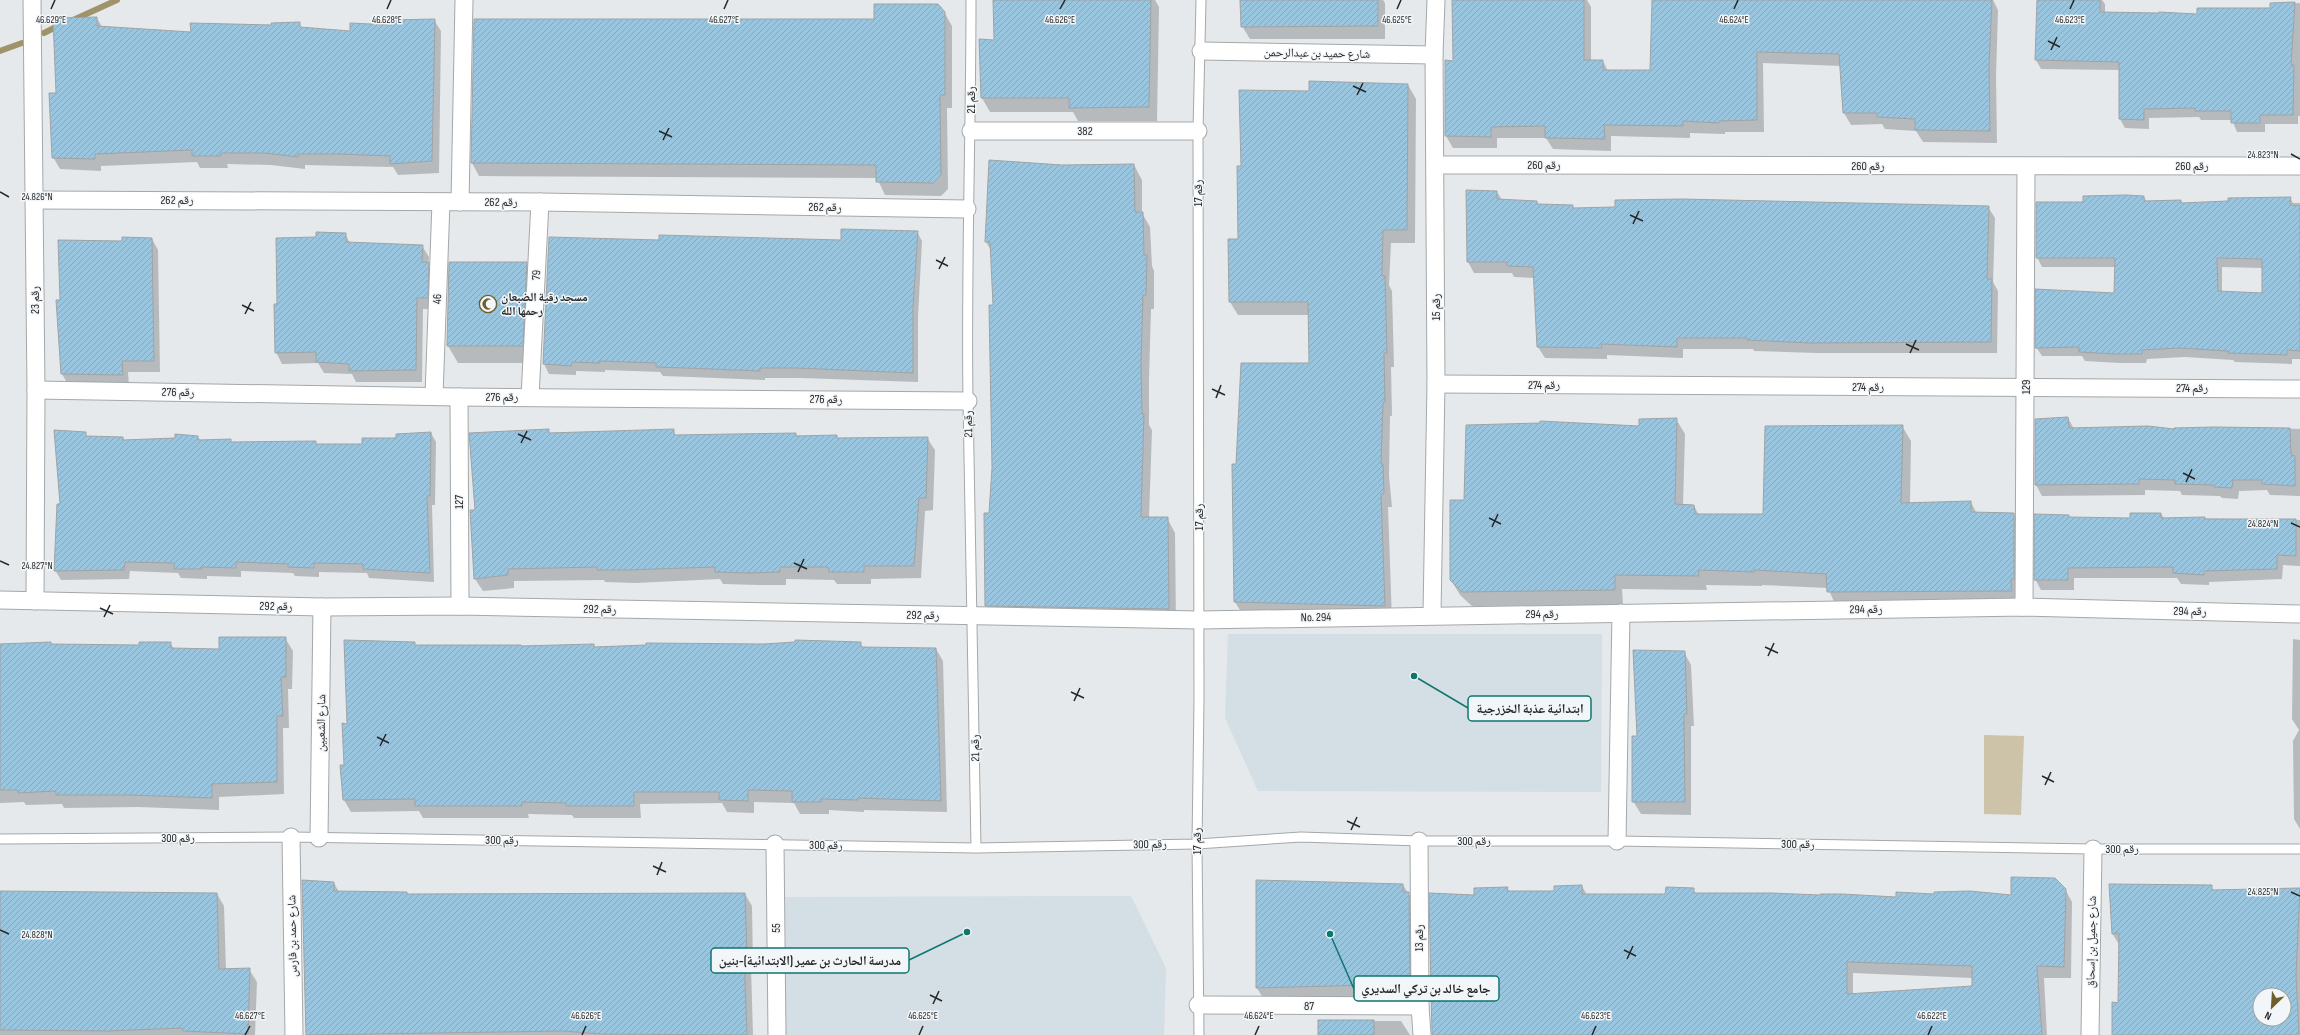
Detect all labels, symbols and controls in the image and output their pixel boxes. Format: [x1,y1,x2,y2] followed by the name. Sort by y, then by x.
[36,14,66,26] text: 46.629°E
[372,14,402,26] text: 46.628°E
[709,14,739,26] text: 46.627°E
[1045,14,1075,26] text: 46.626°E
[1382,14,1412,26] text: 46.625°E
[1719,14,1749,26] text: 46.624°E
[2055,14,2085,26] text: 46.623°E
[1264,45,1370,62] street label: شارع حميد بن عبدالرحمن
[964,86,979,114] street label: رقم 21
[1077,124,1093,139] street label: 382
[2247,149,2279,161] text: 24.823°N
[1527,158,1561,173] street label: رقم 260
[1851,159,1885,174] street label: رقم 260
[2175,159,2209,174] street label: رقم 260
[1191,179,1206,206] street label: رقم 17
[21,191,53,203] text: 24.826°N
[160,193,194,208] street label: رقم 262
[484,195,518,210] street label: رقم 262
[808,200,842,215] street label: رقم 262
[529,270,544,280] street label: 79
[28,286,43,314] street label: رقم 23
[501,290,588,319] place label: مسجد رقية الضبعان رحمها الله
[1429,293,1444,320] street label: رقم 15
[430,294,445,304] street label: 46
[478,294,498,314] mosque icon: مسجد رقية الضبعان رحمها الله
[1528,378,1560,393] street label: رقم 274
[1852,380,1884,395] street label: رقم 274
[2019,380,2034,394] street label: 129
[2176,381,2208,396] street label: رقم 274
[161,385,195,400] street label: رقم 276
[486,390,519,405] street label: رقم 276
[809,392,843,407] street label: رقم 276
[961,410,976,438] street label: رقم 21
[452,495,467,509] street label: 127
[1192,503,1207,530] street label: رقم 17
[2248,518,2278,530] text: 24.824°N
[21,560,53,572] text: 24.827°N
[259,599,293,614] street label: رقم 292
[583,602,617,617] street label: رقم 292
[1849,602,1883,617] street label: رقم 294
[2173,604,2207,619] street label: رقم 294
[1525,607,1559,622] street label: رقم 294
[906,608,940,623] street label: رقم 292
[1301,610,1331,625] street label: No. 294
[313,694,330,752] street label: شارع الشعبين
[1468,696,1591,721] callout: ابتدائية عذبة الخزرجية
[1476,701,1584,717] text: ابتدائية عذبة الخزرجية
[968,734,983,762] street label: رقم 21
[1190,827,1205,854] street label: رقم 17
[161,831,195,846] street label: رقم 300
[485,833,519,848] street label: رقم 300
[1457,834,1491,849] street label: رقم 300
[1133,837,1167,852] street label: رقم 300
[1781,837,1815,852] street label: رقم 300
[809,838,843,853] street label: رقم 300
[2105,842,2139,857] street label: رقم 300
[2248,886,2278,898] text: 24.825°N
[284,895,301,977] street label: شارع حمد بن فارس
[2083,896,2100,988] street label: شارع جميل بن إسحاق
[769,923,784,933] street label: 55
[1412,924,1427,952] street label: رقم 13
[21,929,53,941] text: 24.828°N
[711,948,909,973] callout: مدرسة الحارث بن عمير (الابتدائية)-بنين
[719,953,901,969] text: مدرسة الحارث بن عمير (الابتدائية)-بنين
[1354,976,1499,1001] callout: جامع خالد بن تركي السديري
[1361,981,1491,999] text: جامع خالد بن تركي السديري
[2252,987,2292,1027] north arrow
[1304,999,1314,1014] street label: 87
[2262,1008,2273,1023] text: N
[235,1010,265,1022] text: 46.627°E
[571,1010,601,1022] text: 46.626°E
[908,1010,938,1022] text: 46.625°E
[1244,1010,1274,1022] text: 46.624°E
[1581,1010,1611,1022] text: 46.623°E
[1917,1010,1947,1022] text: 46.622°E

